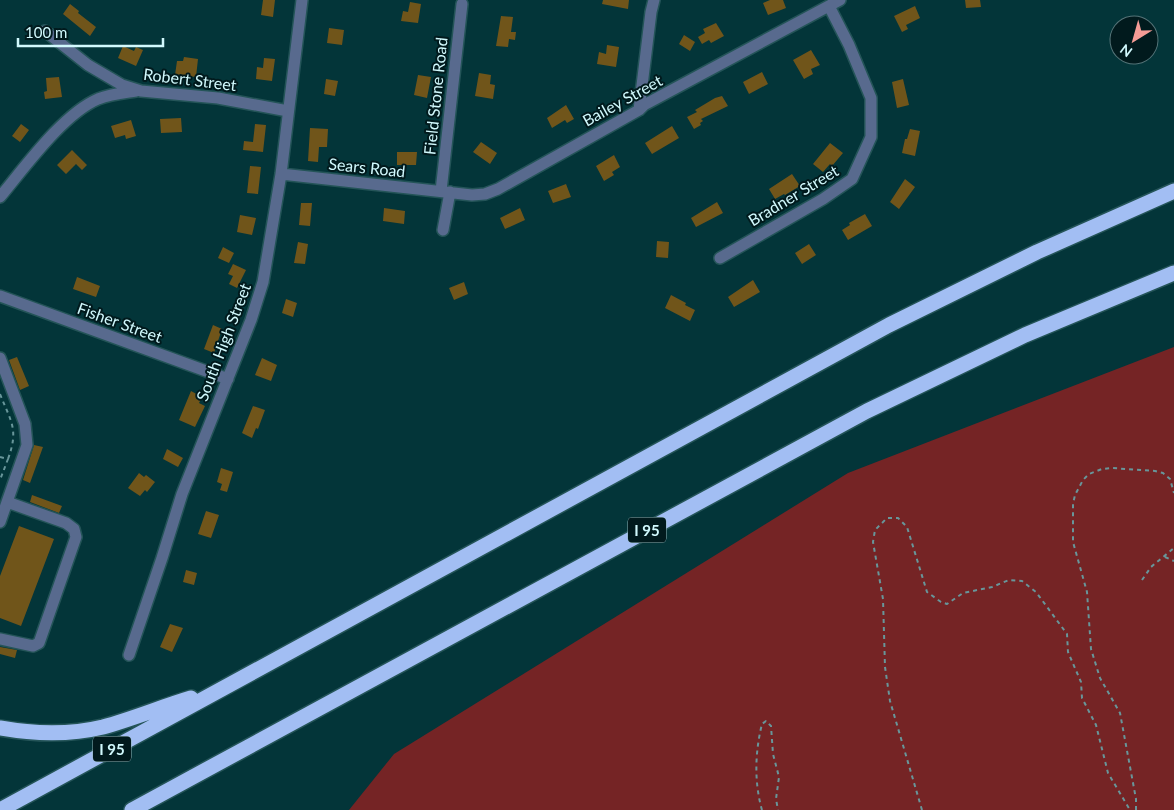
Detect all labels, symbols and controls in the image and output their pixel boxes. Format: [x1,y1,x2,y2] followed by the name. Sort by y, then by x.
[18,15,162,47] scale bar
[1109,15,1159,65] north arrow
[25,23,67,41] text: 100 m
[419,36,451,156] street label: Field Stone Road
[1116,41,1135,61] text: N
[142,64,238,94] street label: Robert Street
[579,70,665,130] street label: Bailey Street
[328,154,406,180] street label: Sears Road
[744,160,842,229] street label: Bradner Street
[192,280,254,404] street label: South High Street
[75,298,165,346] street label: Fisher Street
[628,518,666,542] road number: I 95
[93,736,131,762] road number: I 95

